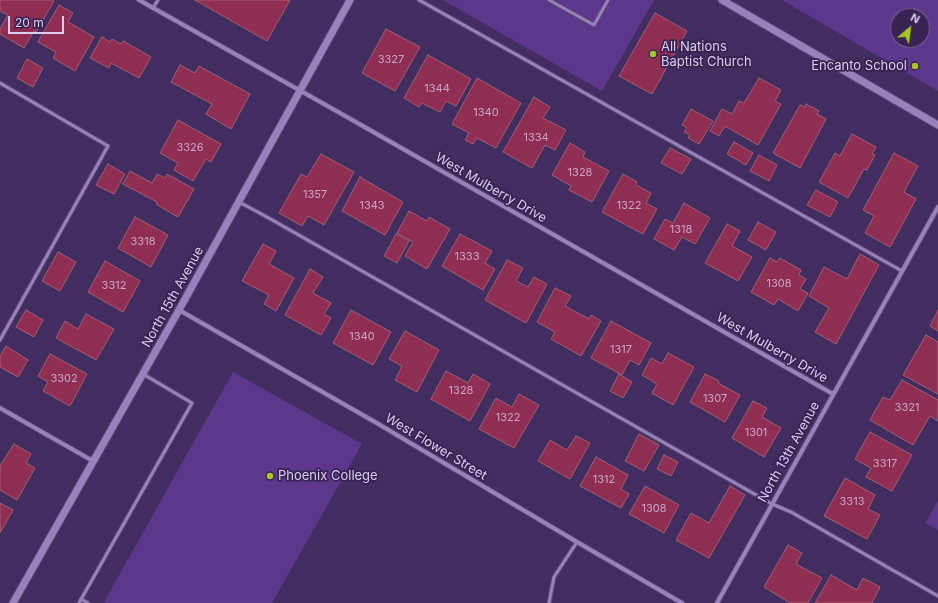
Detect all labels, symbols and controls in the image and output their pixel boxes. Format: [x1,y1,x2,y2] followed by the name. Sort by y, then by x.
[10,8,66,34] scale bar
[890,8,930,48] north arrow
[908,10,922,27] text: N
[15,15,44,30] text: 20 m
[661,39,752,70] place label: All Nations Baptist Church
[648,49,658,59] marker: All Nations Baptist Church
[378,53,404,67] house number: 3327
[811,58,907,74] place label: Encanto School
[910,61,920,71] marker: Encanto School
[424,82,450,96] house number: 1344
[473,106,499,120] house number: 1340
[523,131,549,145] house number: 1334
[176,141,204,155] house number: 3326
[433,150,549,226] street label: West Mulberry Drive
[568,166,592,180] house number: 1328
[303,188,327,202] house number: 1357
[359,199,385,213] house number: 1343
[617,199,641,213] house number: 1322
[670,223,692,237] house number: 1318
[131,235,155,249] house number: 3318
[139,244,207,350] street label: North 15th Avenue
[455,250,479,264] house number: 1333
[766,277,792,291] house number: 1308
[102,279,126,293] house number: 3312
[714,310,830,386] street label: West Mulberry Drive
[349,330,375,344] house number: 1340
[610,343,632,357] house number: 1317
[50,372,78,386] house number: 3302
[449,384,473,398] house number: 1328
[703,392,727,406] house number: 1307
[755,399,823,505] street label: North 13th Avenue
[895,401,919,415] house number: 3321
[382,410,490,484] street label: West Flower Street
[496,411,520,425] house number: 1322
[745,426,767,440] house number: 1301
[873,457,897,471] house number: 3317
[278,468,378,484] place label: Phoenix College
[265,471,275,481] marker: Phoenix College
[593,473,615,487] house number: 1312
[840,495,864,509] house number: 3313
[641,502,667,516] house number: 1308

